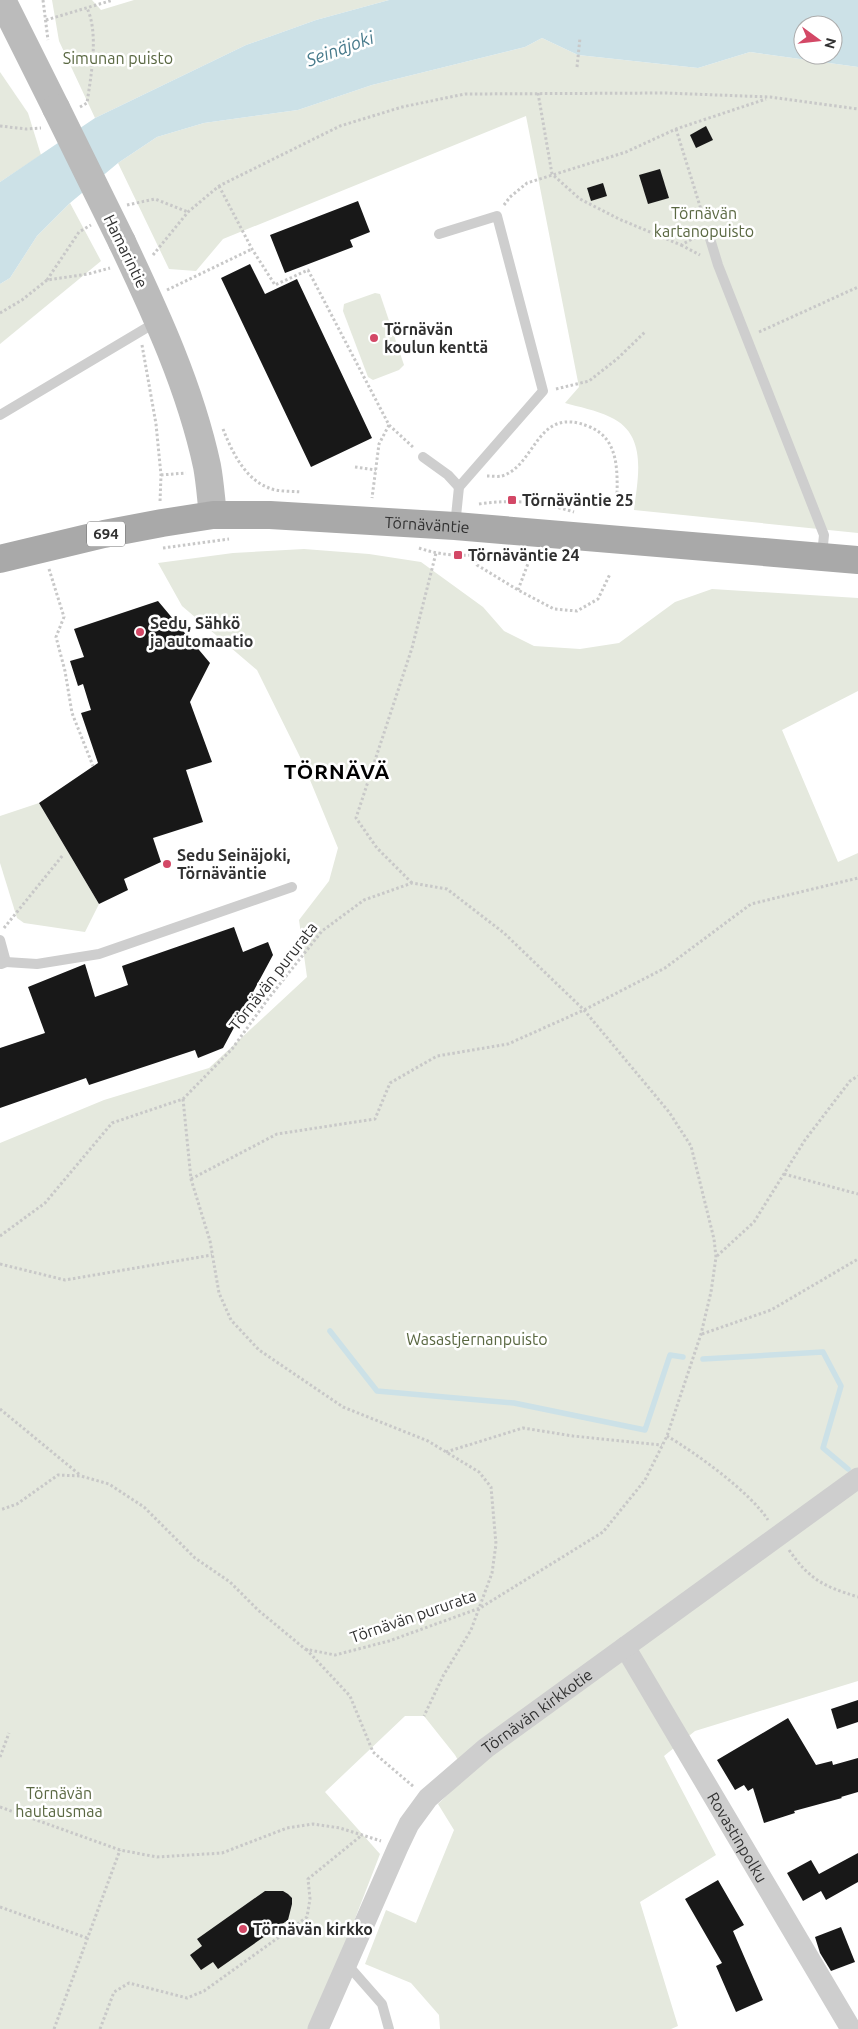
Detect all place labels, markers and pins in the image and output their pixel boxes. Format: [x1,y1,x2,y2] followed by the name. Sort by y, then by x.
[384,320,488,356] place label: Törnävän koulun kenttä
[368,332,380,344] marker: Törnävän koulun kenttä
[522,491,634,509] place label: Törnäväntie 25
[506,494,518,506] marker: Törnäväntie 25
[468,546,580,564] place label: Törnäväntie 24
[452,549,464,561] marker: Törnäväntie 24
[148,614,253,650] place label: Sedu, Sähkö ja automaatio
[134,626,146,638] marker: Sedu, Sähkö ja automaatio
[177,846,291,882] place label: Sedu Seinäjoki, Törnäväntie
[161,858,173,870] marker: Sedu Seinäjoki, Törnäväntie
[253,1920,373,1938] place label: Törnävän kirkko
[237,1923,249,1935] marker: Törnävän kirkko

